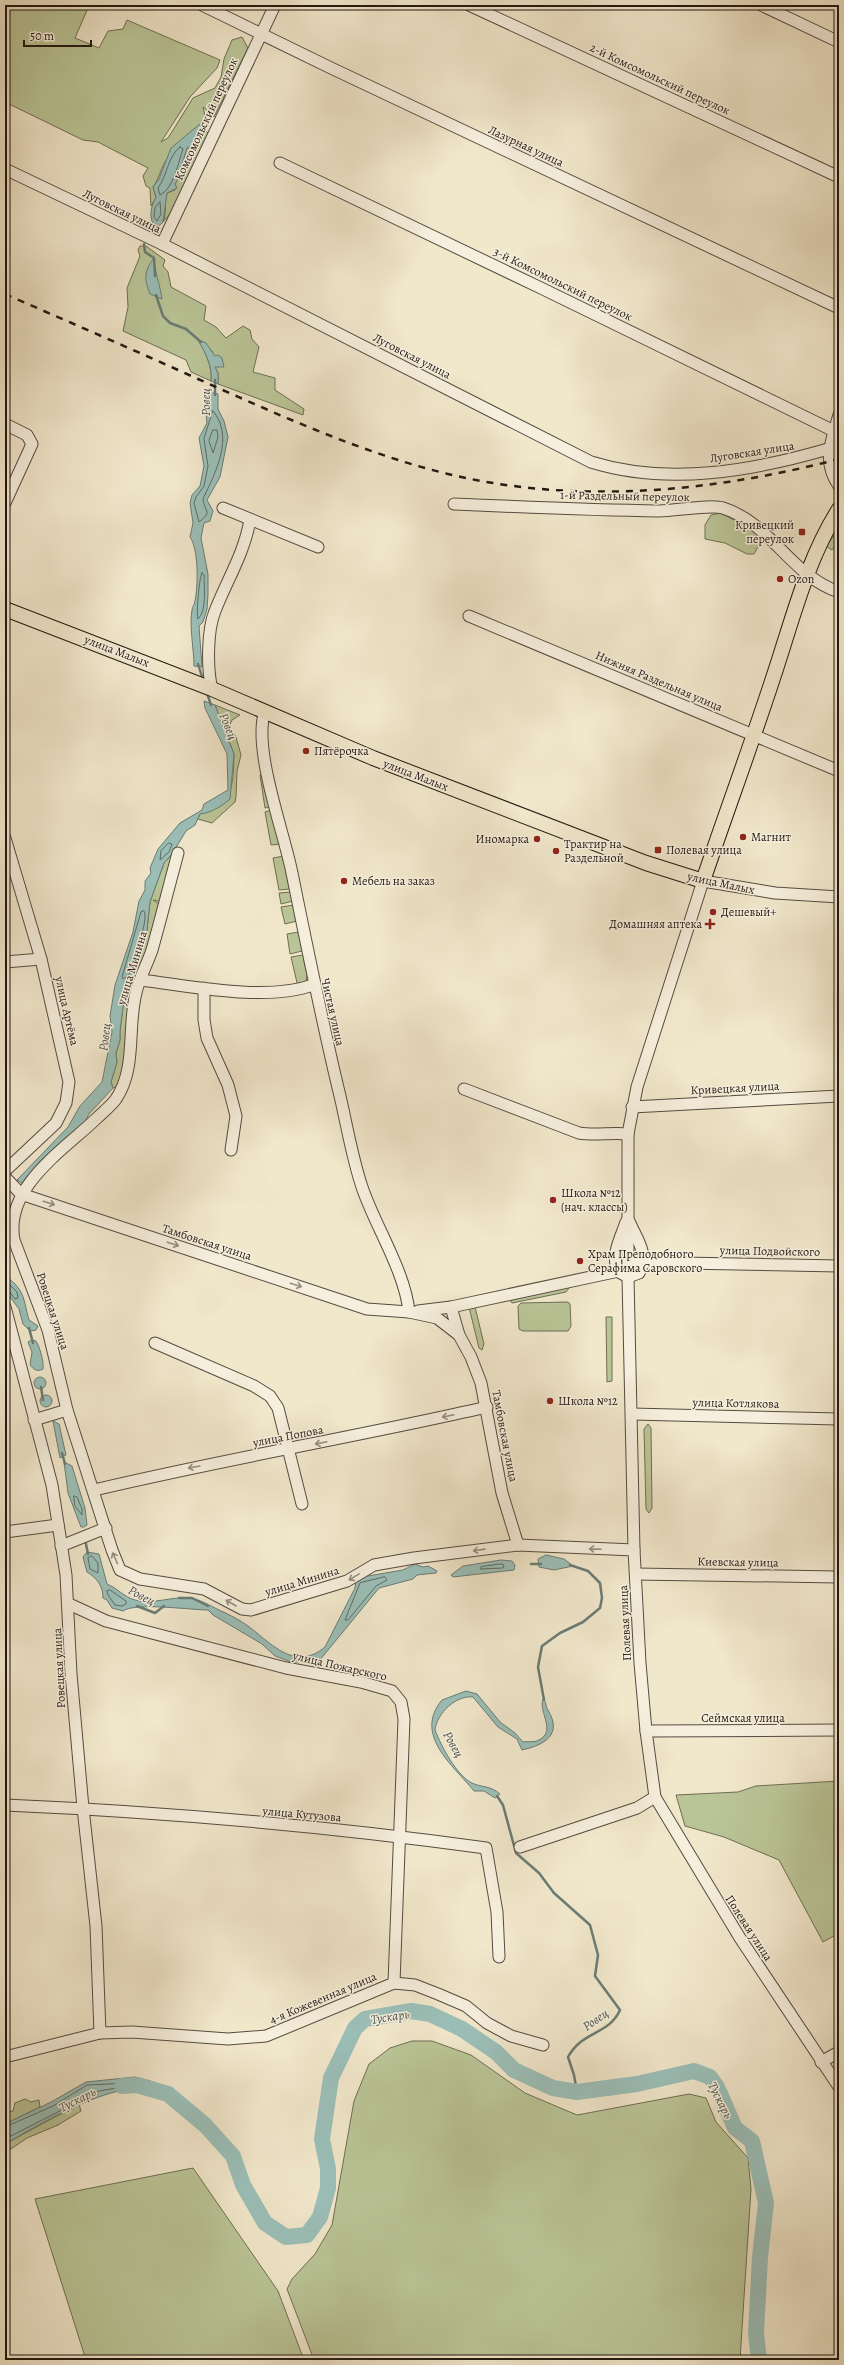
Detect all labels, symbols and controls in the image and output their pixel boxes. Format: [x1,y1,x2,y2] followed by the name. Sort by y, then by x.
[24,22,91,48] scale bar
[30,28,54,44] text: 50 m
[587,39,733,119] street label: 2-й Комсомольский переулок
[171,55,241,183] street label: Комсомольский переулок
[486,122,567,171] street label: Лазурная улица
[80,185,164,237] street label: Луговская улица
[491,243,635,325] street label: 3-й Комсомольский переулок
[370,330,454,383] street label: Луговская улица
[197,388,214,416] water label: Ровец
[709,437,796,467] street label: Луговская улица
[560,487,690,505] street label: 1-й Раздельный переулок
[735,517,794,547] place label: Кривецкий переулок
[797,527,807,537] marker: Кривецкий переулок
[788,571,815,587] place label: Ozon
[775,574,785,584] marker: Ozon
[81,631,152,671] street label: улица Малых
[593,647,726,715] street label: Нижняя Раздельная улица
[215,710,242,743] water label: Ровец
[314,743,369,759] place label: Пятёрочка
[301,746,311,756] marker: Пятёрочка
[380,755,451,795] street label: улица Малых
[751,829,792,845] place label: Магнит
[476,831,529,847] place label: Иномарка
[738,832,748,842] marker: Магнит
[532,834,542,844] marker: Иномарка
[564,836,624,866] place label: Трактир на Раздельной
[666,842,742,858] place label: Полевая улица
[653,845,663,855] marker: Полевая улица
[551,846,561,856] marker: Трактир на Раздельной
[685,868,756,898] street label: улица Малых
[352,873,435,889] place label: Мебель на заказ
[339,876,349,886] marker: Мебель на заказ
[721,904,776,920] place label: Дешевый+
[708,907,718,917] marker: Дешевый+
[609,916,702,932] place label: Домашняя аптека
[705,919,715,929] marker: Домашняя аптека
[113,929,151,1008] street label: улица Минина
[51,974,83,1048] street label: улица Артёма
[317,977,349,1048] street label: Чистая улица
[94,1022,115,1052] water label: Ровец
[690,1078,780,1098] street label: Кривецкая улица
[561,1185,628,1215] place label: Школа №12 (нач. классы)
[548,1195,558,1205] marker: Школа №12 (нач. классы)
[43,1199,55,1207] one-way arrow
[160,1220,254,1264] street label: Тамбовская улица
[166,1241,179,1248] one-way arrow
[719,1242,820,1260] street label: улица Подвойского
[588,1246,702,1276] place label: Храм Преподобного Серафима Саровского
[575,1256,585,1266] marker: Храм Преподобного Серафима Саровского
[33,1270,73,1352] street label: Ровецкая улица
[289,1282,302,1289] one-way arrow
[488,1389,522,1484] street label: Тамбовская улица
[558,1393,618,1409] place label: Школа №12
[691,1394,780,1412] street label: улица Котлякова
[545,1396,555,1406] marker: Школа №12
[442,1412,455,1420] one-way arrow
[250,1421,325,1451] street label: улица Попова
[315,1439,328,1447] one-way arrow
[187,1463,200,1471] one-way arrow
[589,1545,602,1553] one-way arrow
[473,1546,486,1554] one-way arrow
[111,1552,118,1564] one-way arrow
[697,1553,779,1571] street label: Киевская улица
[262,1562,341,1600] street label: улица Минина
[348,1574,360,1582] one-way arrow
[125,1581,158,1610] water label: Ровец
[615,1584,635,1661] street label: Полевая улица
[226,1599,237,1607] one-way arrow
[49,1627,69,1709] street label: Ровецкая улица
[290,1647,389,1685] street label: улица Пожарского
[701,1710,785,1726] street label: Сеймская улица
[439,1728,468,1761] water label: Ровец
[261,1803,342,1825] street label: улица Кутузова
[722,1892,777,1965] street label: Полевая улица
[267,1968,379,2028] street label: 4-я Кожевенная улица
[579,2004,612,2034] water label: Ровец
[369,2005,411,2028] water label: Тускарь
[704,2079,737,2122] water label: Тускарь
[56,2083,99,2116] water label: Тускарь

